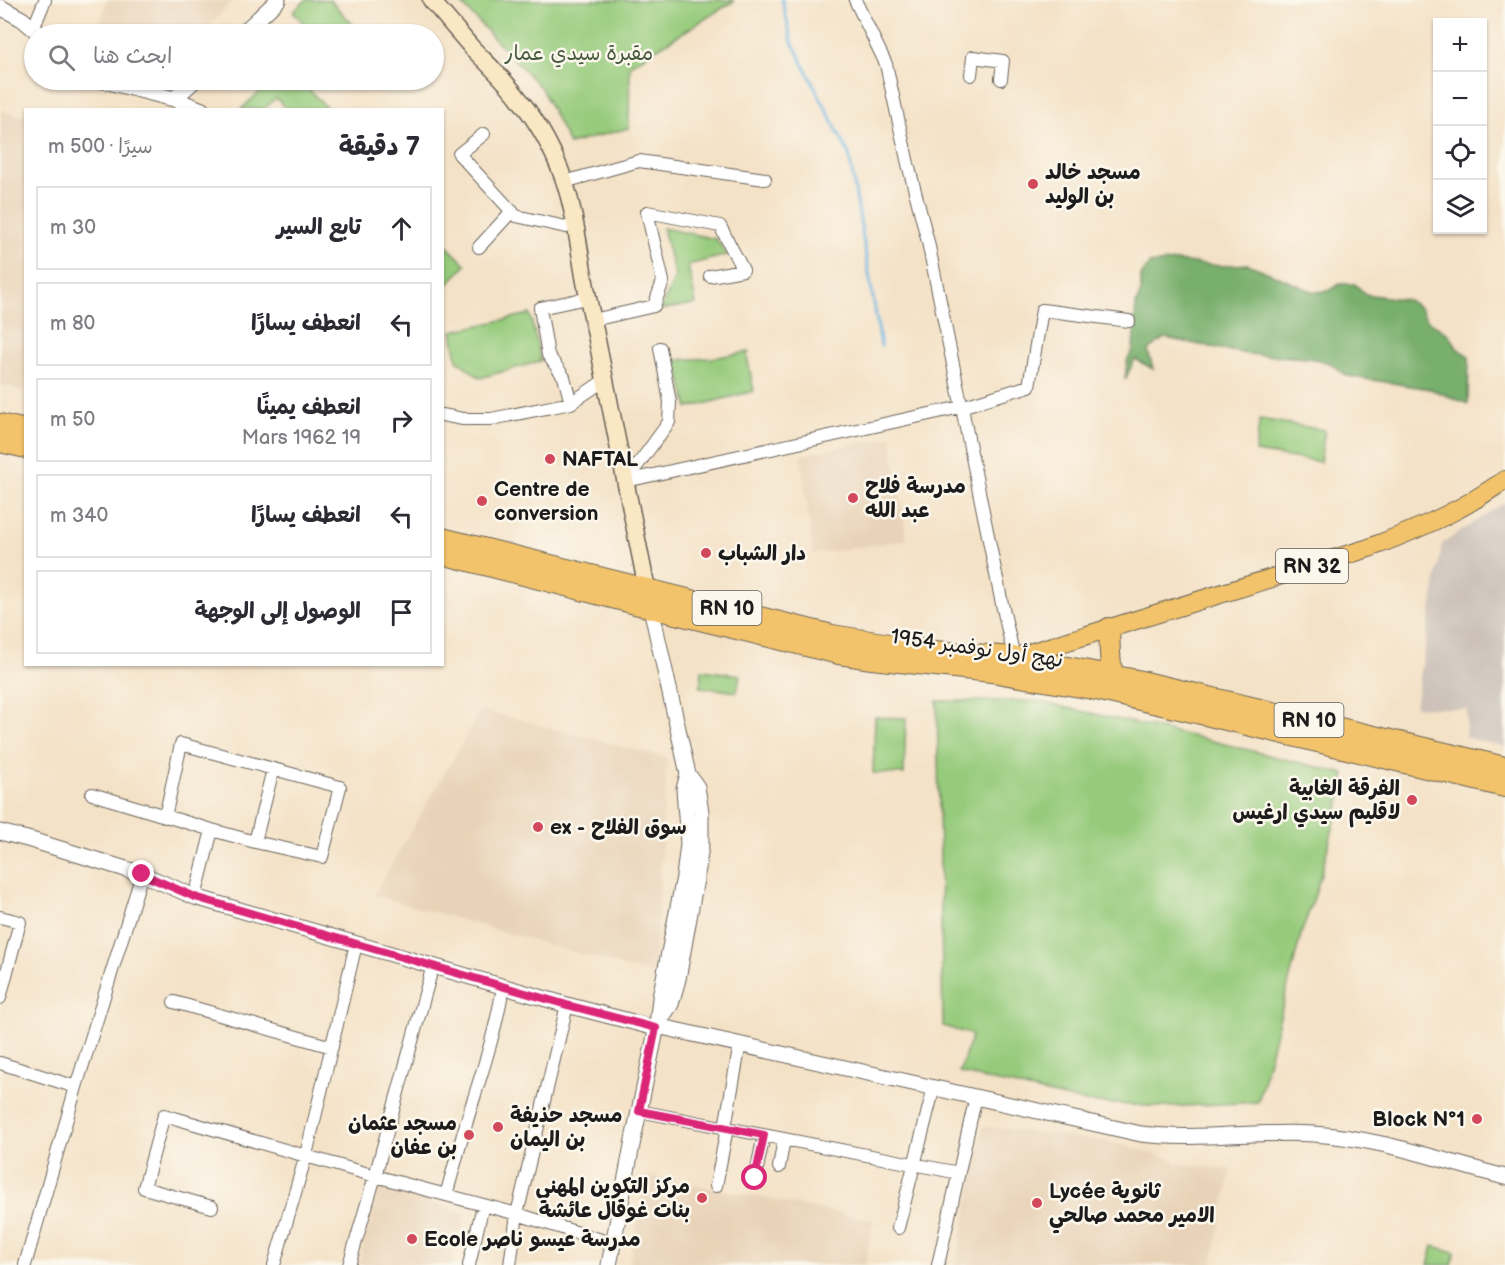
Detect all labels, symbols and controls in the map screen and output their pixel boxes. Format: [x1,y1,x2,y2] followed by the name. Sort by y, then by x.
[1433,18,1487,234] map controls
[1433,18,1487,72] button: +
[24,24,444,90] search box
[45,41,78,74] icon: search
[504,41,653,68] park label: مقبرة سيدي عمار
[93,43,173,70] text: ابحث هنا
[1433,72,1487,126] button: −
[1433,126,1487,180] button: locate
[339,132,420,163] text: 7 دقيقة
[48,135,153,159] text: سيرًا · 500 m
[1045,160,1141,210] place label: مسجد خالد بن الوليد
[1026,177,1040,191] marker: مسجد خالد بن الوليد
[1433,180,1487,234] button: layers
[385,212,418,245] icon: ahead
[277,214,361,241] text: تابع السير
[50,216,96,240] text: 30 m
[385,308,418,341] icon: left
[251,310,361,337] text: انعطف يسارًا
[50,312,95,336] text: 80 m
[257,394,361,421] text: انعطف يمينًا
[385,404,418,437] icon: right
[50,408,95,432] text: 50 m
[242,426,361,450] text: 19 Mars 1962
[562,447,638,472] place label: NAFTAL
[543,452,557,466] marker: NAFTAL
[865,474,966,523] place label: مدرسة فلاح عبد الله
[494,477,598,526] place label: Centre de conversion
[846,491,860,505] marker: مدرسة فلاح عبد الله
[475,494,489,508] marker: Centre de conversion
[385,500,418,533] icon: left
[251,502,361,529] text: انعطف يسارًا
[50,504,108,528] text: 340 m
[718,541,806,566] place label: دار الشباب
[699,546,713,560] marker: دار الشباب
[1276,549,1348,583] road number: RN 32
[692,591,762,625] road number: RN 10
[385,596,418,629] icon: arrive
[194,598,361,625] text: الوصول إلى الوجهة
[889,624,1065,674] street label: نهج أول نوفمبر 1954
[1274,703,1344,737] road number: RN 10
[1233,776,1400,828] place label: الفرقة الغابية لاقليم سيدي ارغيس
[1405,793,1419,807] marker: الفرقة الغابية لاقليم سيدي ارغيس
[550,815,687,840] place label: ex - سوق الفلاح
[531,820,545,834] marker: ex - سوق الفلاح
[128,860,154,886] route end
[510,1103,623,1152] place label: مسجد حذيفة بن اليمان
[1372,1107,1465,1132] place label: Block N°1
[348,1111,457,1160] place label: مسجد عثمان بن عفان
[1470,1112,1484,1126] marker: Block N°1
[491,1120,505,1134] marker: مسجد حذيفة بن اليمان
[462,1128,476,1142] marker: مسجد عثمان بن عفان
[741,1164,767,1190] route start
[536,1174,690,1223] place label: مركز التكوين المهني بنات غوقال عائشة
[1049,1179,1215,1234] place label: Lycée ثانوية الامير محمد صالحي
[695,1191,709,1205] marker: مركز التكوين المهني بنات غوقال عائشة
[1030,1196,1044,1210] marker: Lycée ثانوية الامير محمد صالحي
[424,1227,641,1252] place label: Ecole مدرسة عيسو ناصر
[405,1232,419,1246] marker: Ecole مدرسة عيسو ناصر

